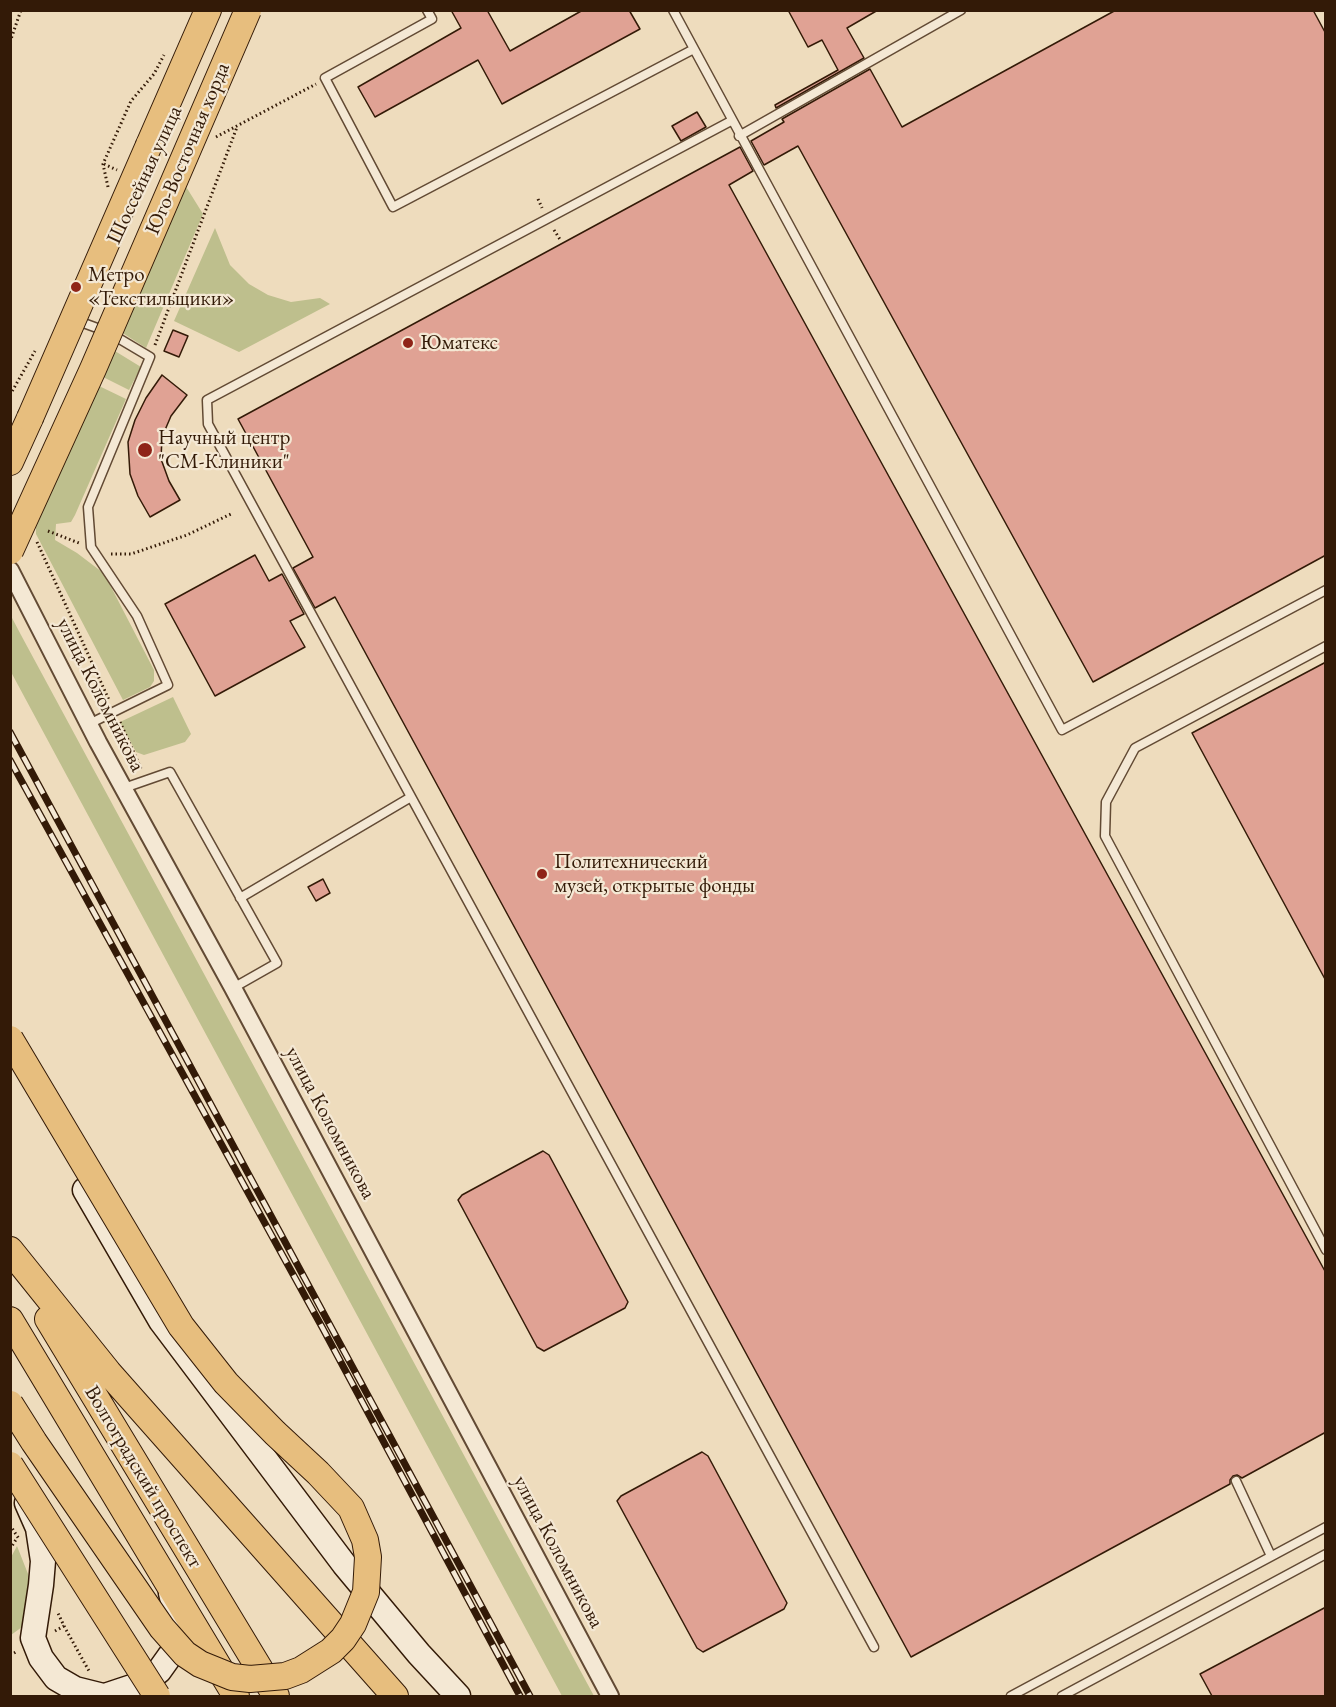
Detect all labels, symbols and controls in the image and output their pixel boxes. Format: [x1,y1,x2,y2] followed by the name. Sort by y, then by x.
[140,59,236,239] street label: Юго-Восточная хорда
[102,102,188,248] street label: Шоссейная улица
[88,262,234,312] place label: Метро «Текстильщики»
[69,280,83,294] marker: Метро «Текстильщики»
[420,330,498,356] place label: Юматекс
[401,336,415,350] marker: Юматекс
[158,425,290,475] place label: Научный центр "СМ-Клиники"
[136,441,154,459] marker: Научный центр "СМ-Клиники"
[50,614,150,776] street label: улица Коломникова
[554,849,755,899] place label: Политехнический музей, открытые фонды
[535,867,549,881] marker: Политехнический музей, открытые фонды
[279,1042,381,1204] street label: улица Коломникова
[79,1381,207,1573] street label: Волгоградский проспект
[507,1471,609,1633] street label: улица Коломникова

